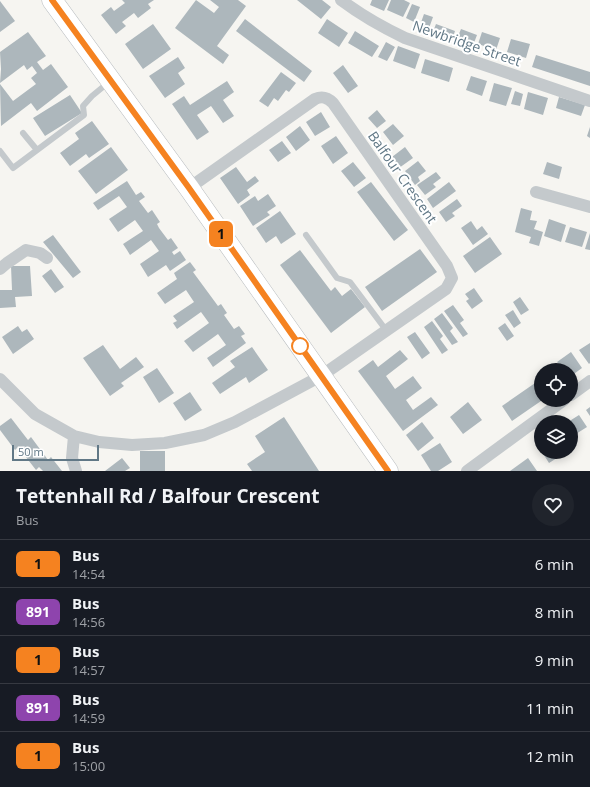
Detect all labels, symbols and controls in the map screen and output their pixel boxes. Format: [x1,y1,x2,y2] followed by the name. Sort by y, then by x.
[410,15,524,71] street label: Newbridge Street
[364,127,442,227] street label: Balfour Crescent
[208,221,234,247] line badge: 1
[217,224,225,243] text: 1
[291,337,309,355] unlabelled marker
[534,363,578,459] map controls
[534,363,578,407] button: locate
[534,415,578,459] button: layers
[12,443,99,462] scale bar
[18,444,44,459] text: 50 m
[16,483,320,509] text: Tettenhall Rd / Balfour Crescent
[532,484,574,526] button: heart
[16,511,39,529] text: Bus
[72,545,99,565] text: Bus
[34,554,42,573] text: 1
[535,554,574,574] text: 6 min
[72,565,105,583] text: 14:54
[72,593,99,613] text: Bus
[26,602,50,621] text: 891
[535,602,574,622] text: 8 min
[72,613,105,631] text: 14:56
[72,641,99,661] text: Bus
[34,650,42,669] text: 1
[535,650,574,670] text: 9 min
[72,661,105,679] text: 14:57
[72,689,99,709] text: Bus
[26,698,50,717] text: 891
[526,698,574,718] text: 11 min
[72,709,105,727] text: 14:59
[72,737,99,757] text: Bus
[34,746,42,765] text: 1
[526,746,574,766] text: 12 min
[72,757,105,775] text: 15:00

